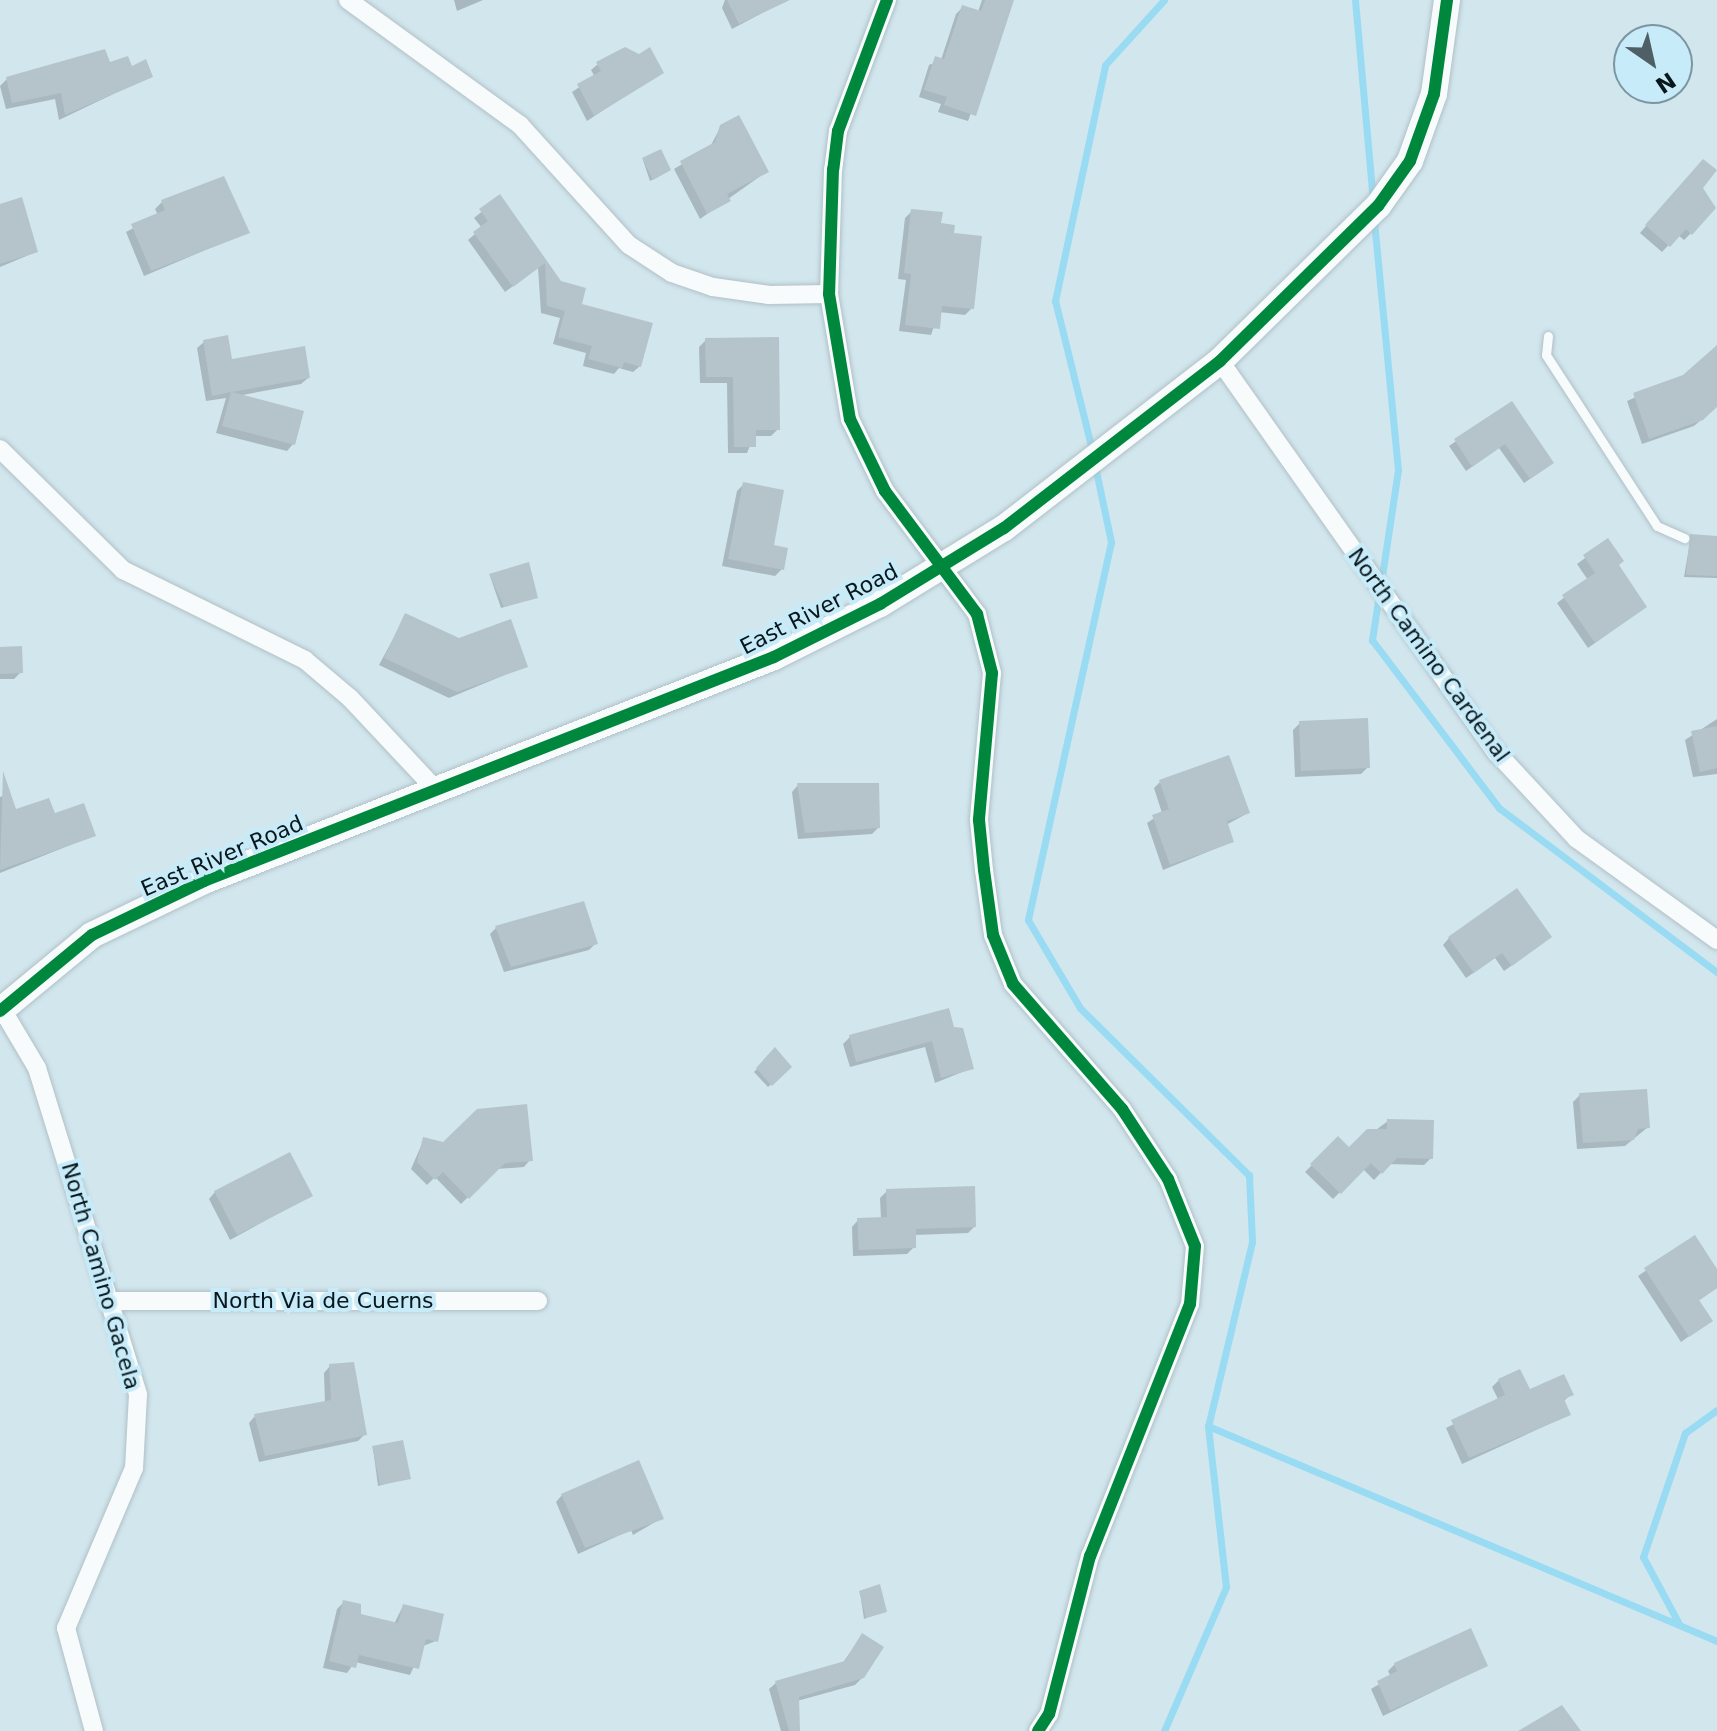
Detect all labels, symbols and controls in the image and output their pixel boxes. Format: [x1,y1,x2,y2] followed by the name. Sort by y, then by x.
[1613,24,1693,104] north arrow
[1651,67,1680,98] text: N
[1343,543,1515,767] street label: North Camino Cardenal
[736,558,902,660] street label: East River Road
[137,810,307,902] street label: East River Road
[56,1159,146,1393] street label: North Camino Gacela
[212,1288,434,1314] street label: North Via de Cuerns

